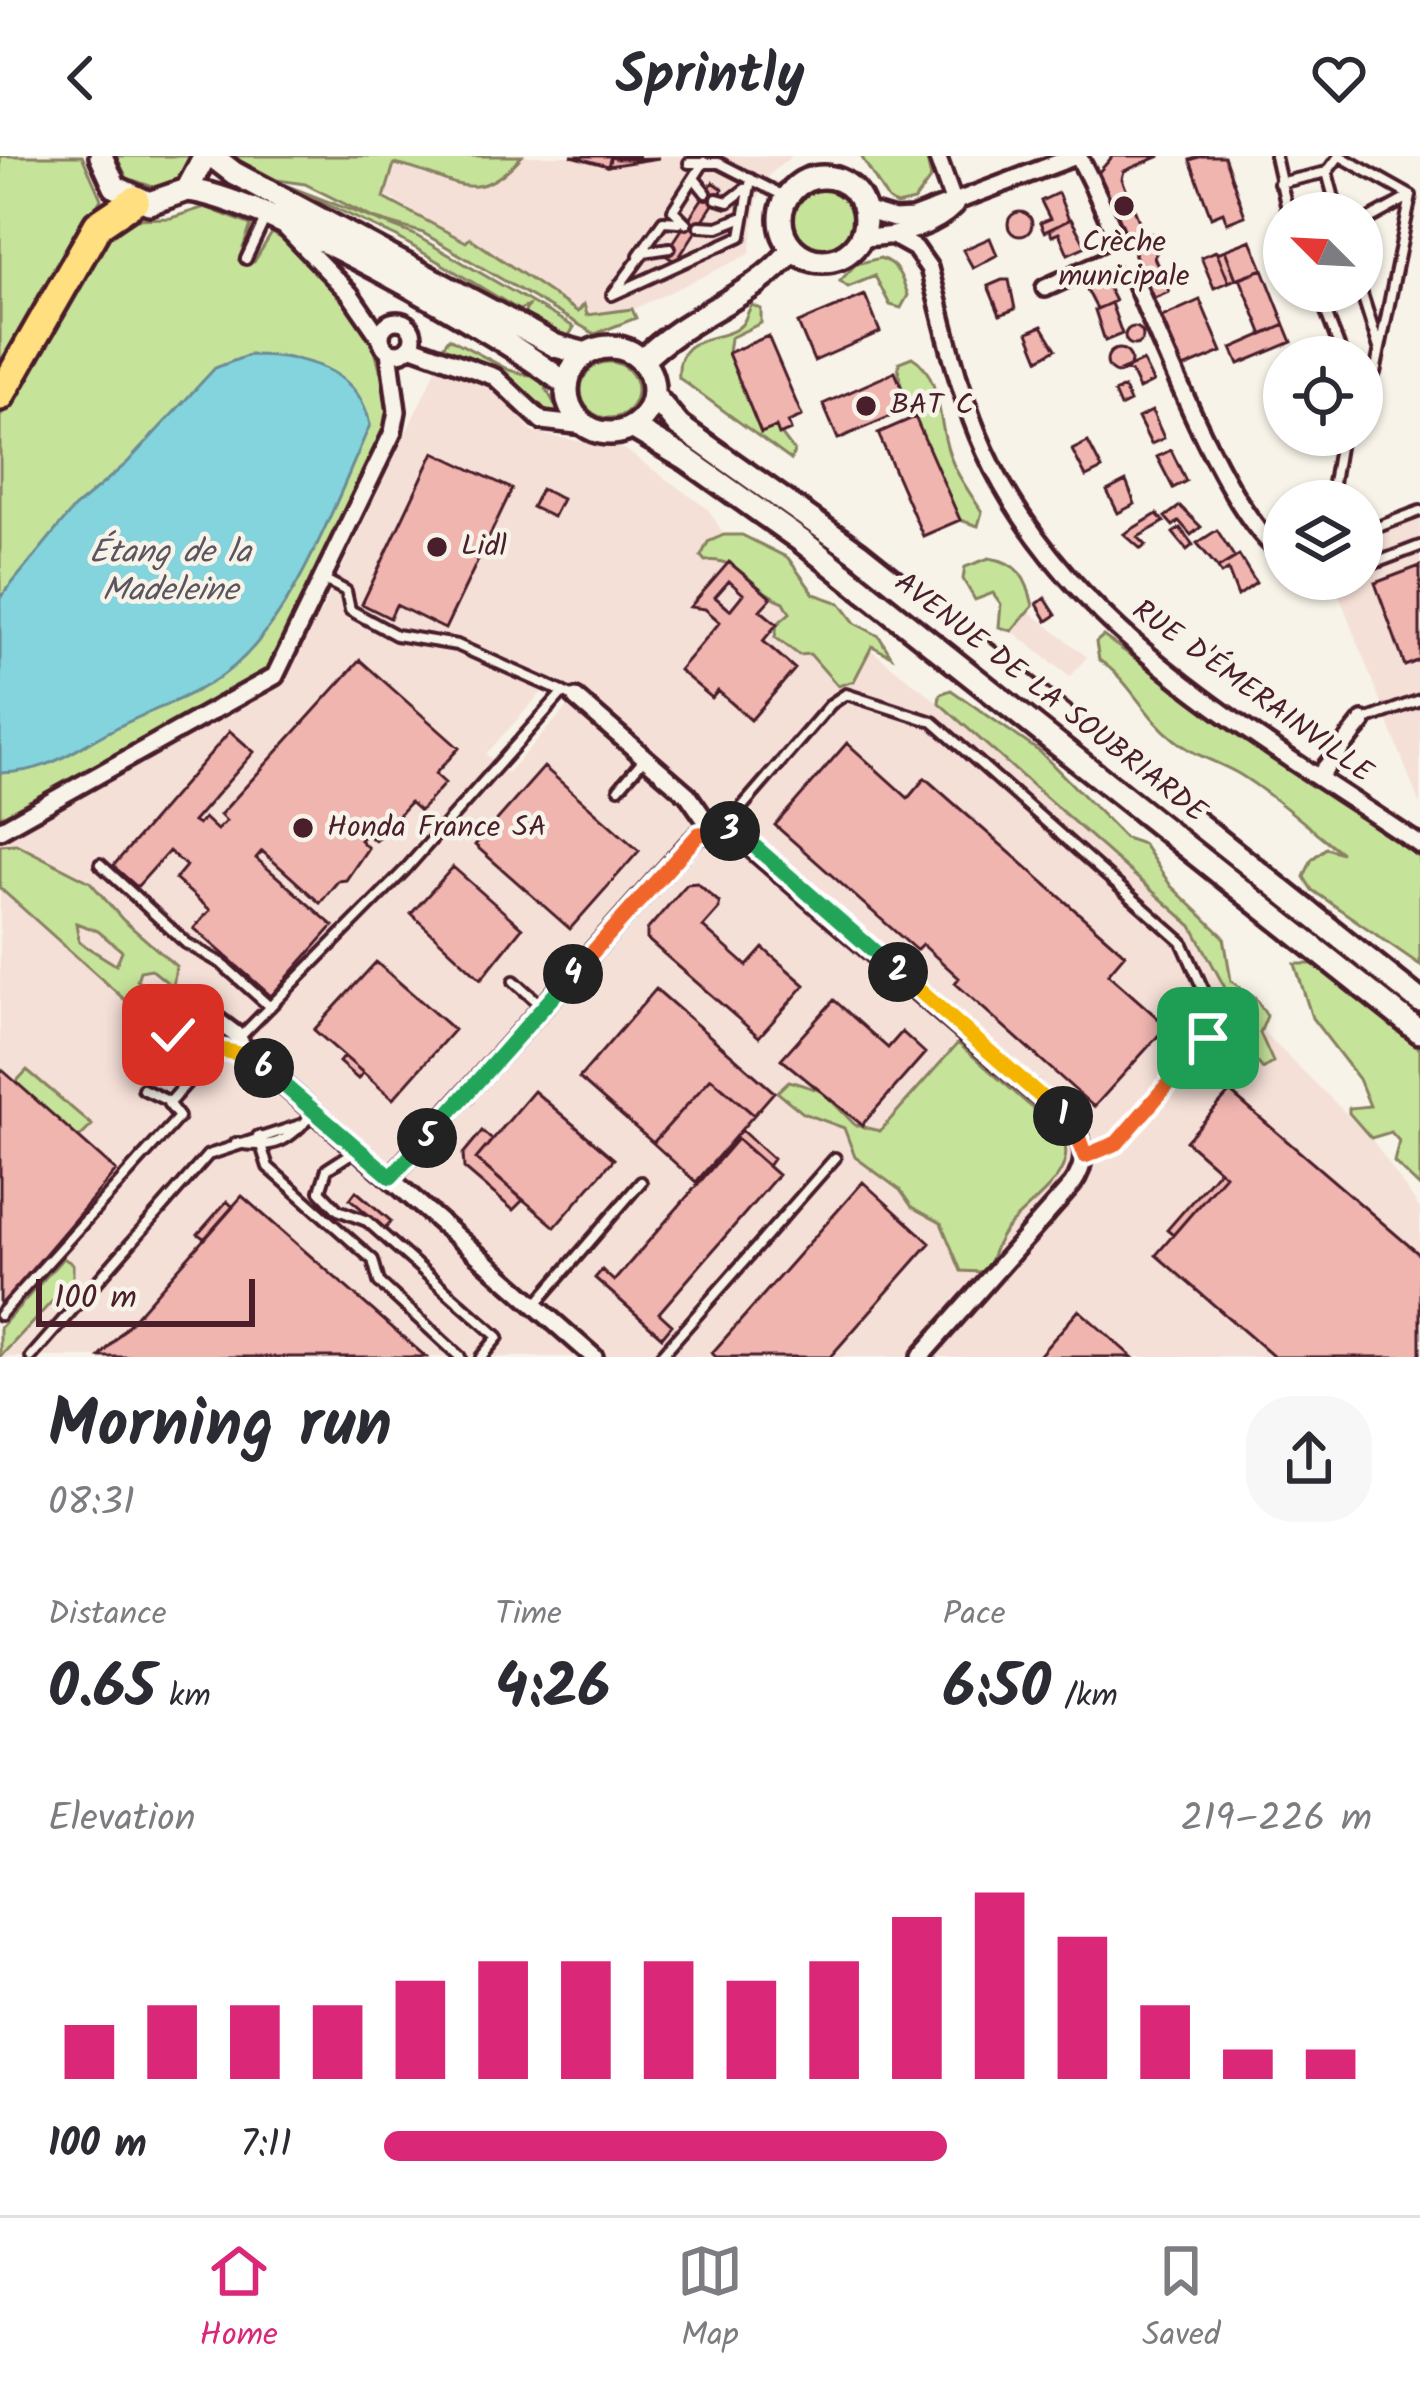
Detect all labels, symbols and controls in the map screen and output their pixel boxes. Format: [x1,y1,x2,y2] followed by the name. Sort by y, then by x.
[615,35,805,121] text: Sprintly
[48,45,114,111] icon: back
[1306,45,1372,111] icon: heart
[1263,192,1383,312] north arrow
[1263,192,1383,600] map controls
[1111,193,1137,219] marker: Crèche municipale
[1058,219,1190,301] place label: Crèche municipale
[1263,336,1383,456] button: locate
[890,382,973,430] place label: BAT C
[853,393,879,419] marker: BAT C
[1263,480,1383,600] button: layers
[461,523,507,571] place label: Lidl
[89,527,254,618] water label: Étang de la Madeleine
[424,534,450,560] marker: Lidl
[883,560,1218,837] street label: AVENUE DE LA SOUBRIARDE
[1121,588,1384,797] street label: RUE D'ÉMERAINVILLE
[700,801,760,861] pin: 3
[327,804,546,852] place label: Honda France SA
[721,804,739,857] text: 3
[290,815,316,841] marker: Honda France SA
[868,942,928,1002] pin: 2
[543,944,603,1004] pin: 4
[888,945,908,998] text: 2
[564,947,582,1000] text: 4
[122,984,224,1086] pin
[1157,987,1259,1089] pin
[140,1002,206,1068] icon: check
[1175,1005,1241,1071] icon: arrive
[234,1038,294,1098] pin: 6
[255,1041,273,1094] text: 6
[1033,1086,1093,1146] pin: 1
[1058,1089,1068,1142] text: 1
[397,1108,457,1168] pin: 5
[419,1111,435,1164] text: 5
[36,1273,255,1326] scale bar
[54,1273,137,1326] text: 100 m
[48,1375,392,1480] text: Morning run
[1246,1396,1372,1522] button: share
[48,1473,135,1535] text: 08:31
[48,1589,167,1642] text: Distance
[495,1589,562,1642] text: Time
[943,1589,1006,1642] text: Pace
[48,1642,156,1738] text: 0.65
[495,1642,610,1738] text: 4:26
[943,1642,1051,1738] text: 6:50
[156,1671,211,1724] text: km
[1051,1671,1118,1724] text: /km
[48,1789,196,1851] text: Elevation
[1181,1789,1372,1851] text: 219–226 m
[48,2115,147,2177] text: 100 m
[240,2115,292,2177] text: 7:11
[200,2238,278,2363] tab: Home
[677,2238,743,2363] tab: Map
[1142,2238,1220,2363] tab: Saved

